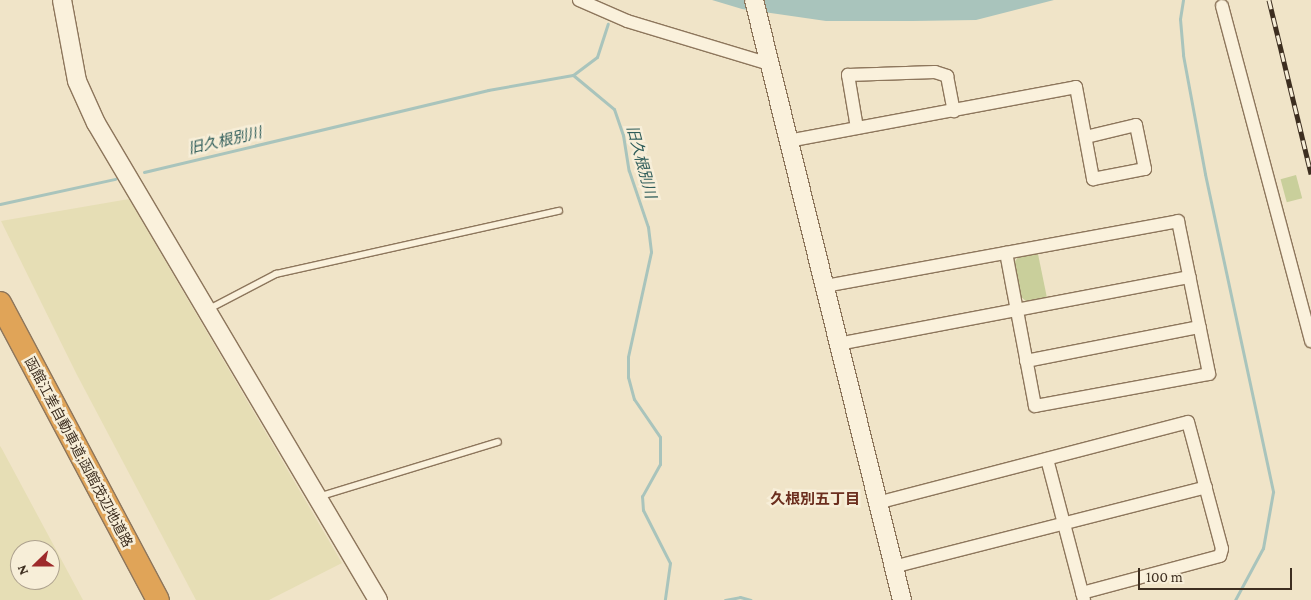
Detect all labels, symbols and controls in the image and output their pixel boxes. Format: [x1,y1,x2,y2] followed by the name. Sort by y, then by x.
[623,123,659,201] water label: 旧久根別川
[186,124,264,158] water label: 旧久根別川
[22,354,136,550] street label: 函館江差自動車道;函館茂辺地道路
[770,491,860,509] district label: 久根別五丁目
[10,540,60,590] north arrow
[1141,558,1295,590] scale bar
[13,563,31,578] text: N
[1146,569,1183,585] text: 100 m

